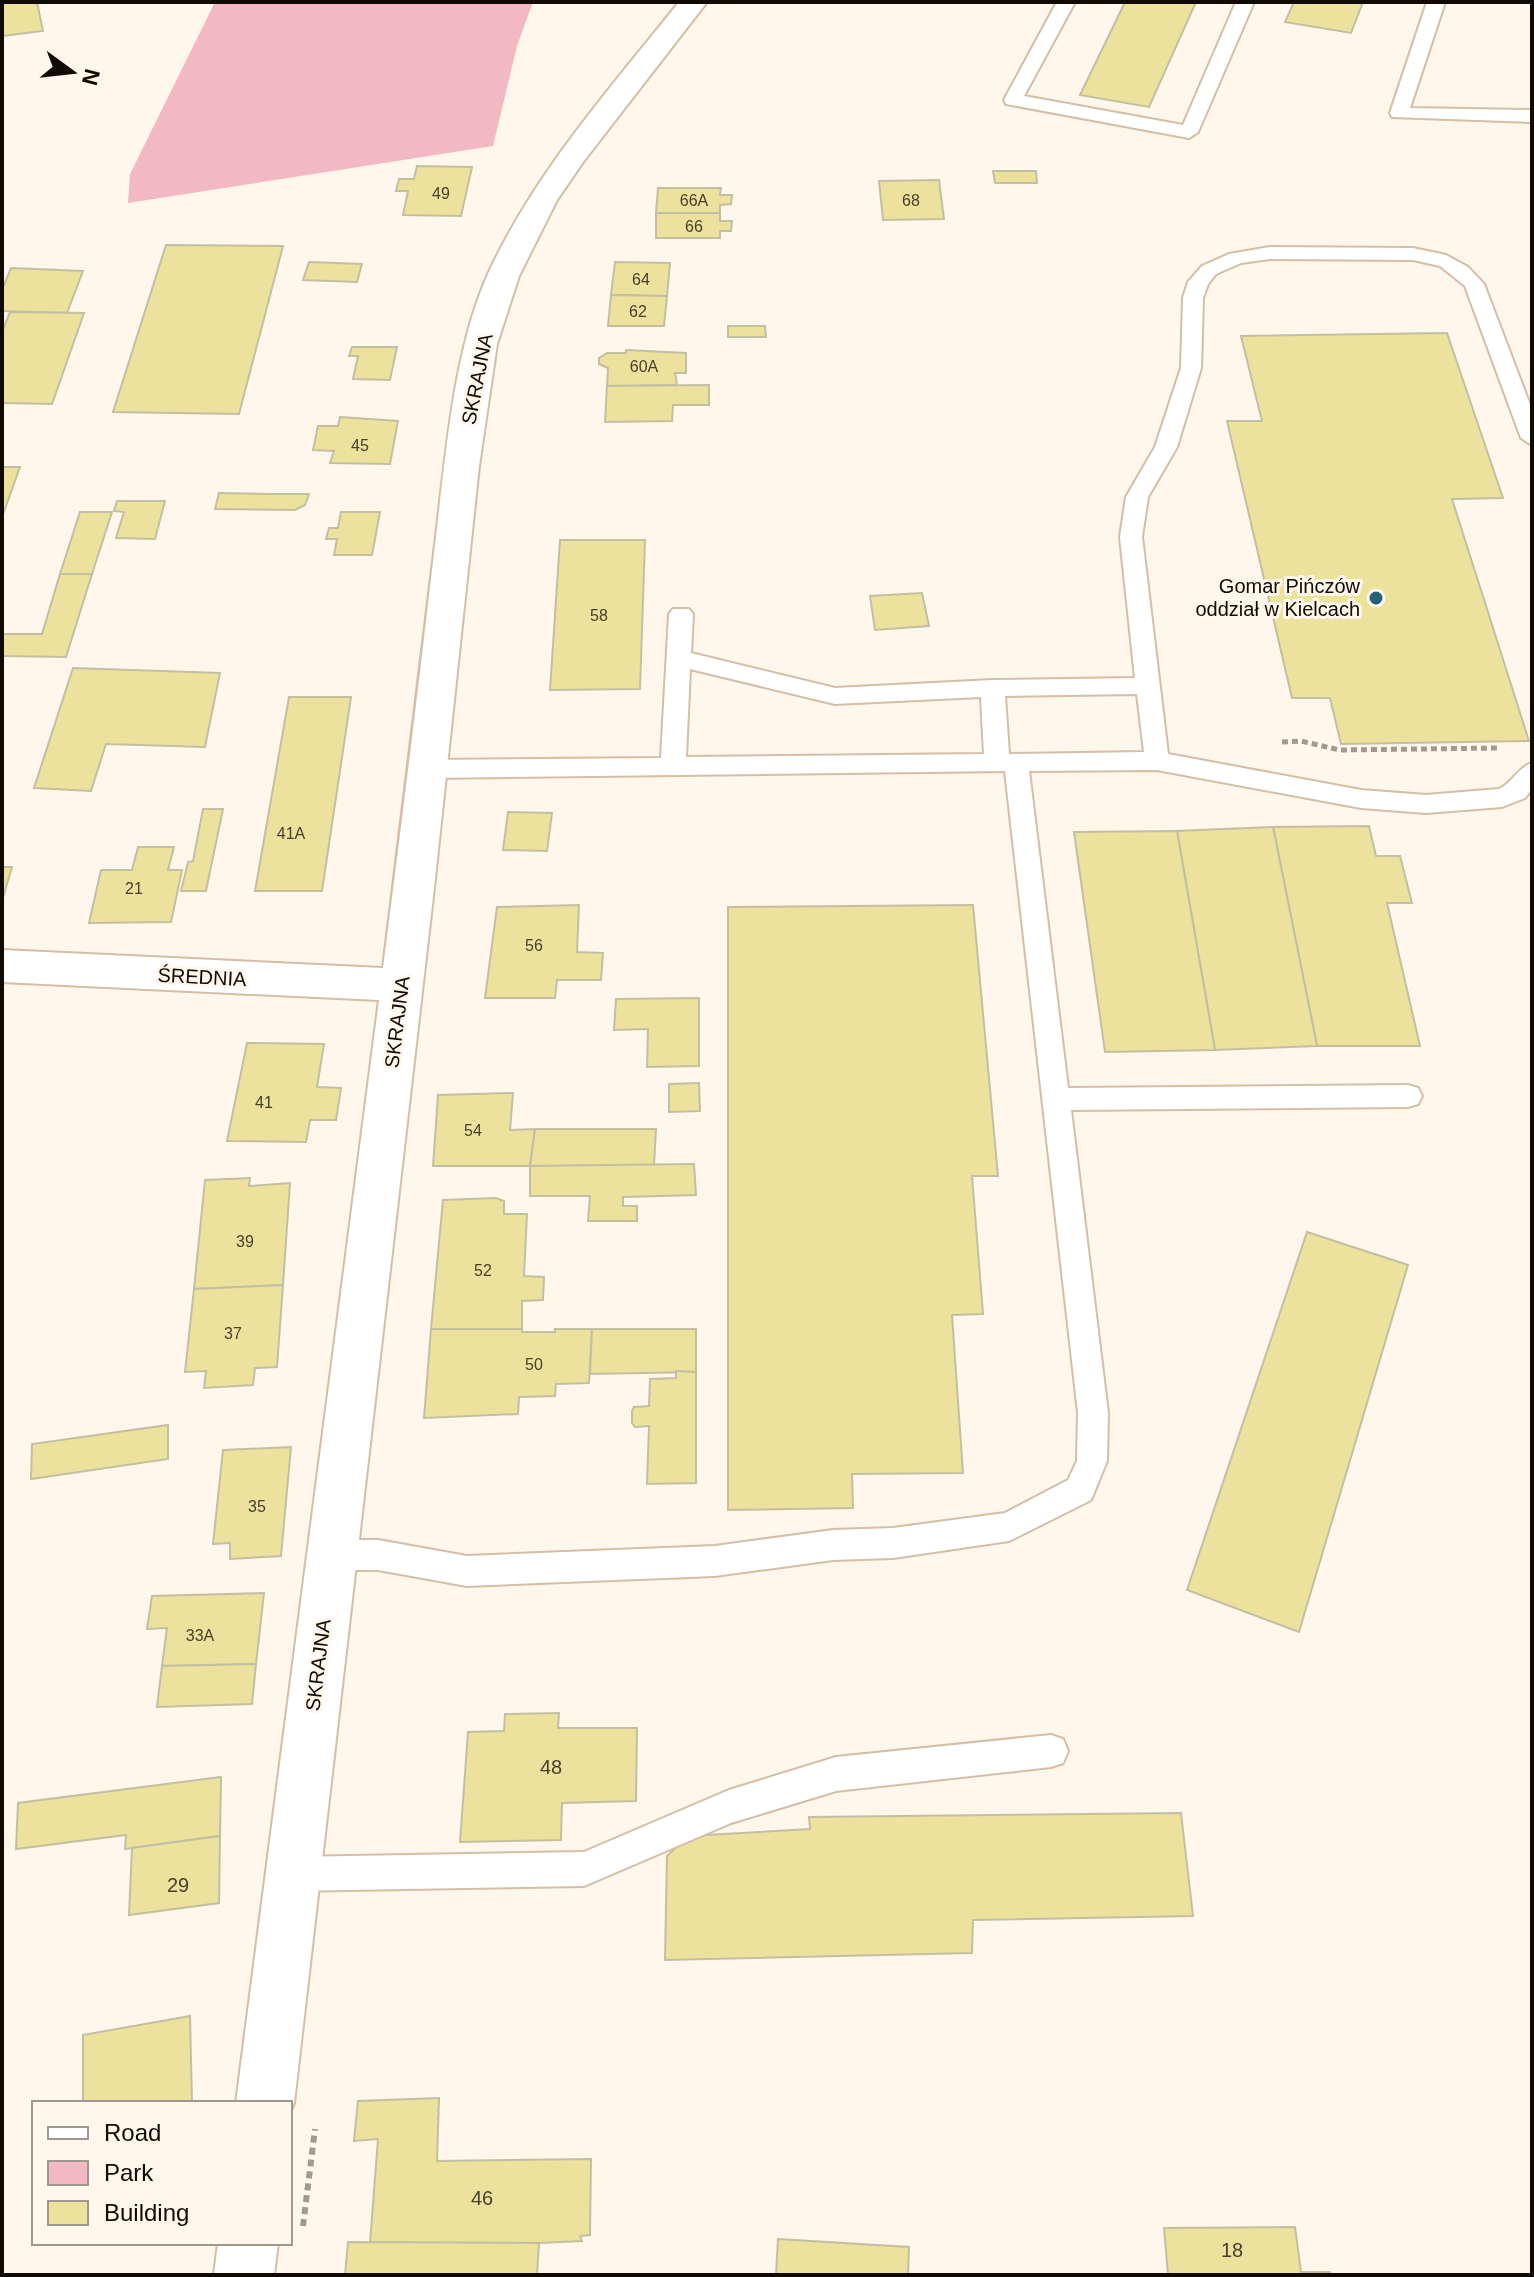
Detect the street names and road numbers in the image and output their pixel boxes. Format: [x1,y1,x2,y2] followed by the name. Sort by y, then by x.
[457,331,497,426] street label: SKRAJNA
[157,963,248,990] street label: ŚREDNIA
[380,974,414,1069] street label: SKRAJNA
[301,1617,335,1712] street label: SKRAJNA

